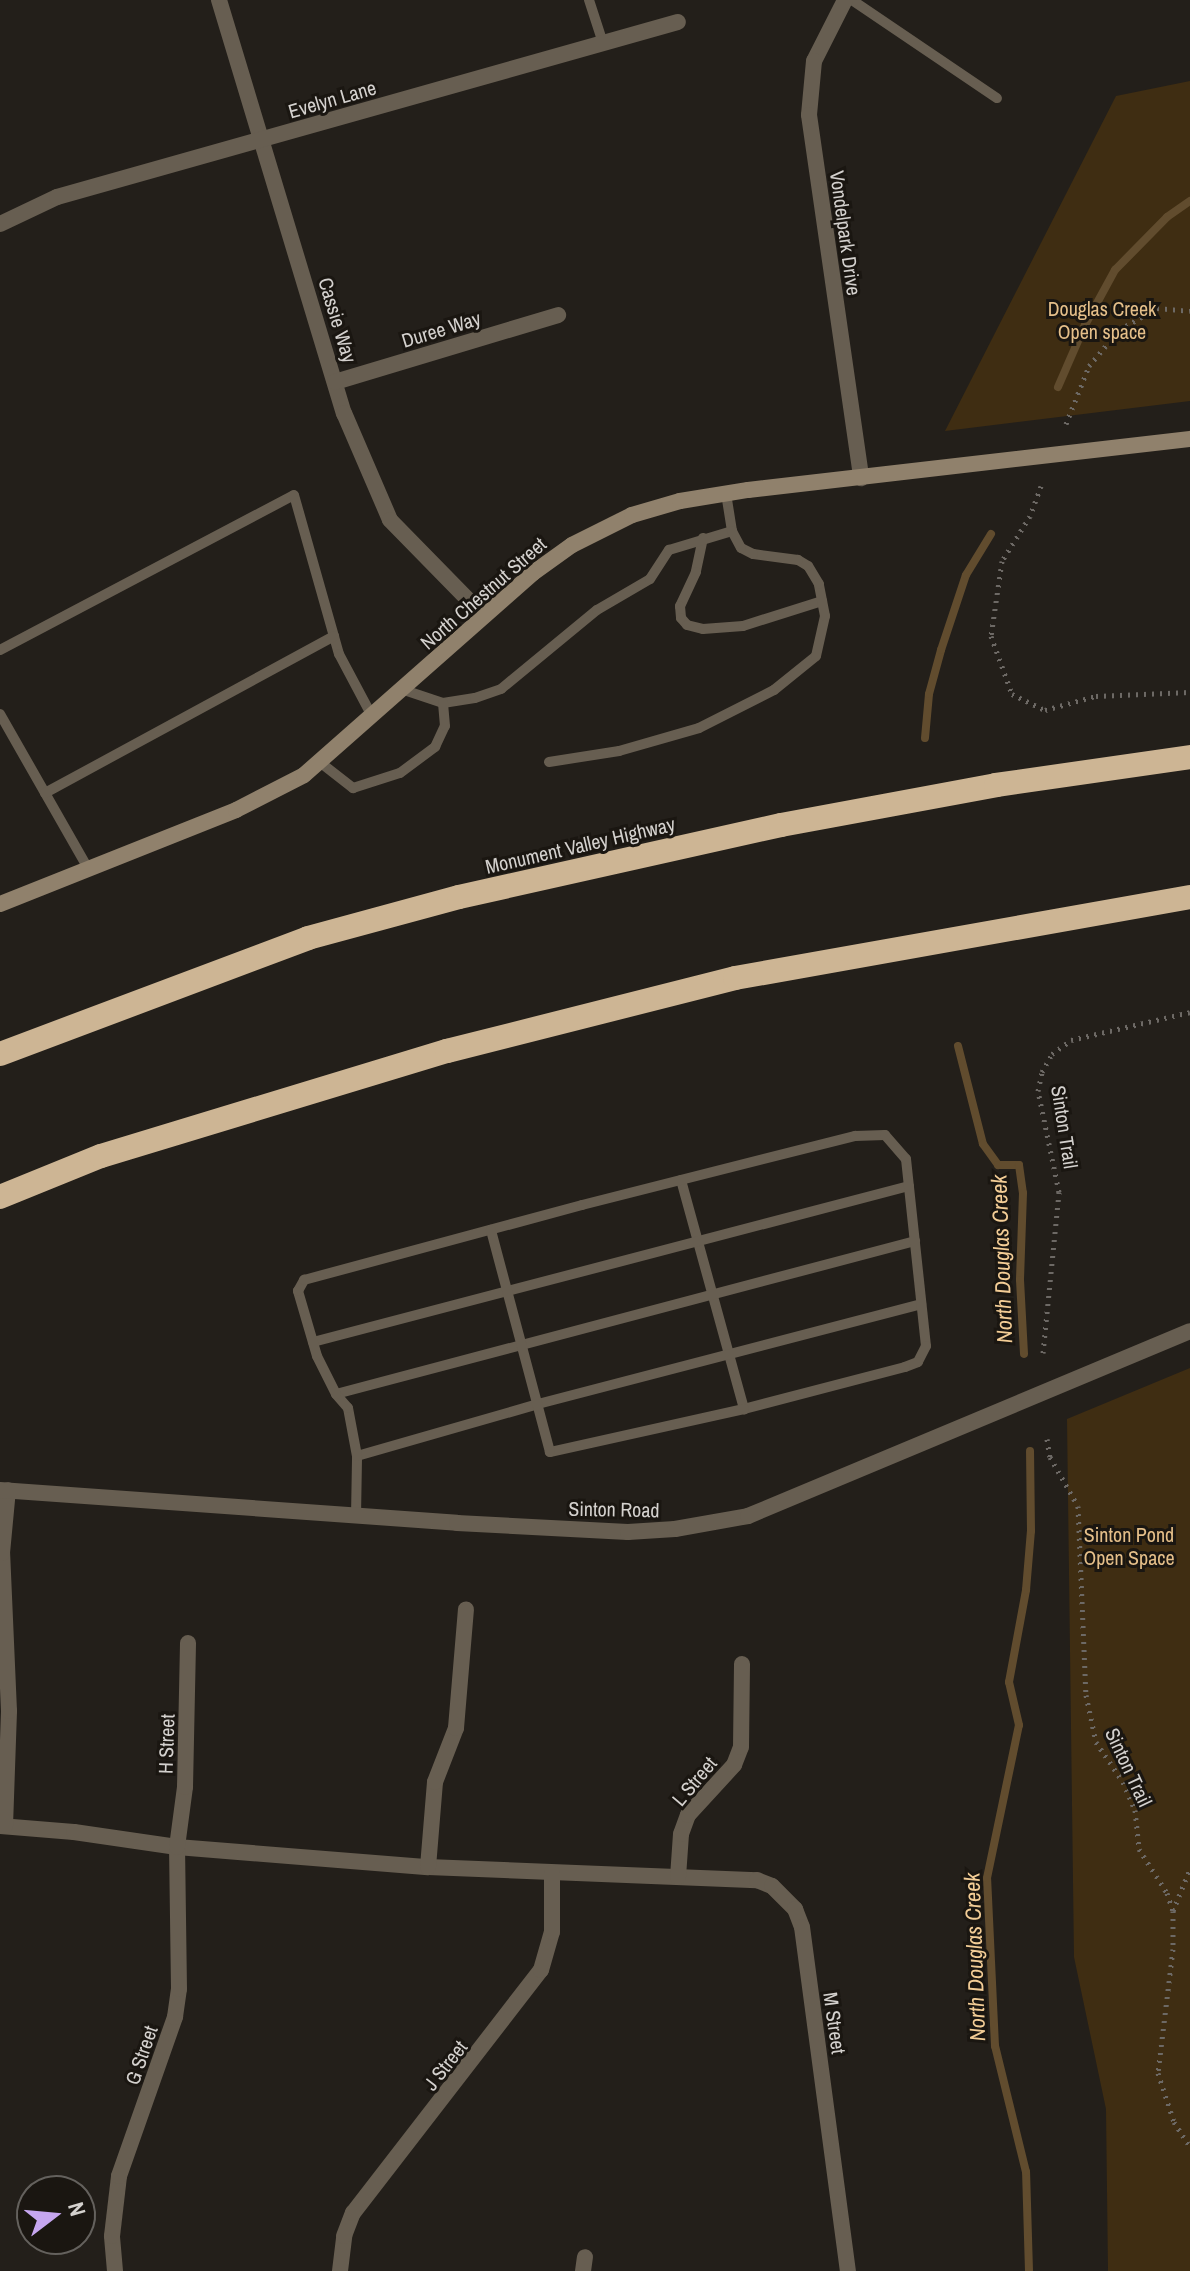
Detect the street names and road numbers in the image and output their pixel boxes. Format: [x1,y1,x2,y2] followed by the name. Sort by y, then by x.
[285,75,379,123] street label: Evelyn Lane
[825,169,867,297] street label: Vondelpark Drive
[314,275,362,365] street label: Cassie Way
[399,306,483,352] street label: Duree Way
[415,532,551,654] street label: North Chestnut Street
[483,812,677,878] street label: Monument Valley Highway
[1047,1084,1083,1170] street label: Sinton Trail
[568,1496,660,1522] street label: Sinton Road
[153,1714,179,1774] street label: H Street
[1100,1724,1158,1810] street label: Sinton Trail
[666,1751,722,1811] street label: L Street
[819,1991,851,2055] street label: M Street
[120,2022,162,2088] street label: G Street
[418,2035,472,2095] street label: J Street

